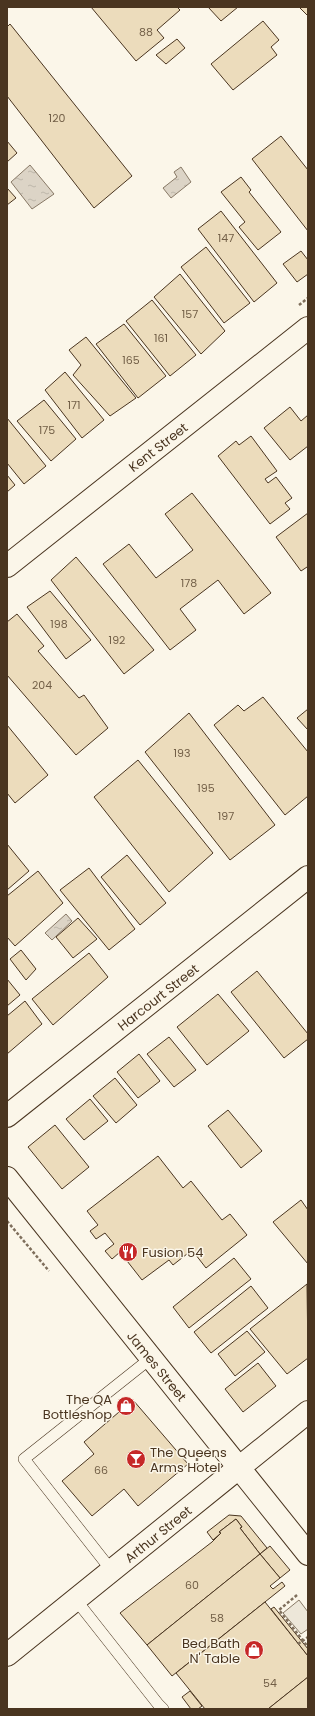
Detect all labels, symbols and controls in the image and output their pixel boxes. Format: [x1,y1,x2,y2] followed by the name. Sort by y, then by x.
[139,24,153,40] house number: 88
[49,110,65,126] house number: 120
[218,230,234,246] house number: 147
[182,306,198,322] house number: 157
[154,330,168,346] house number: 161
[122,352,140,368] house number: 165
[67,397,81,413] house number: 171
[125,418,192,477] street label: Kent Street
[39,422,55,438] house number: 175
[181,575,197,591] house number: 178
[50,616,68,632] house number: 198
[109,632,125,648] house number: 192
[32,677,52,693] house number: 204
[174,745,190,761] house number: 193
[197,780,215,796] house number: 195
[218,808,234,824] house number: 197
[114,959,203,1035] street label: Harcourt Street
[117,1241,139,1263] restaurant icon: Fusion 54
[142,1243,203,1262] place label: Fusion 54
[122,1327,191,1406] street label: James Street
[43,1390,112,1424] place label: The QA Bottleshop
[115,1395,137,1417] shop icon: The QA Bottleshop
[150,1443,227,1477] place label: The Queens Arms Hotel
[125,1448,147,1470] bar icon: The Queens Arms Hotel
[94,1462,108,1478] house number: 66
[121,1501,196,1567] street label: Arthur Street
[185,1577,199,1593] house number: 60
[210,1610,224,1626] house number: 58
[182,1634,240,1668] place label: Bed Bath N' Table
[243,1639,265,1661] shop icon: Bed Bath N' Table
[263,1675,277,1691] house number: 54

